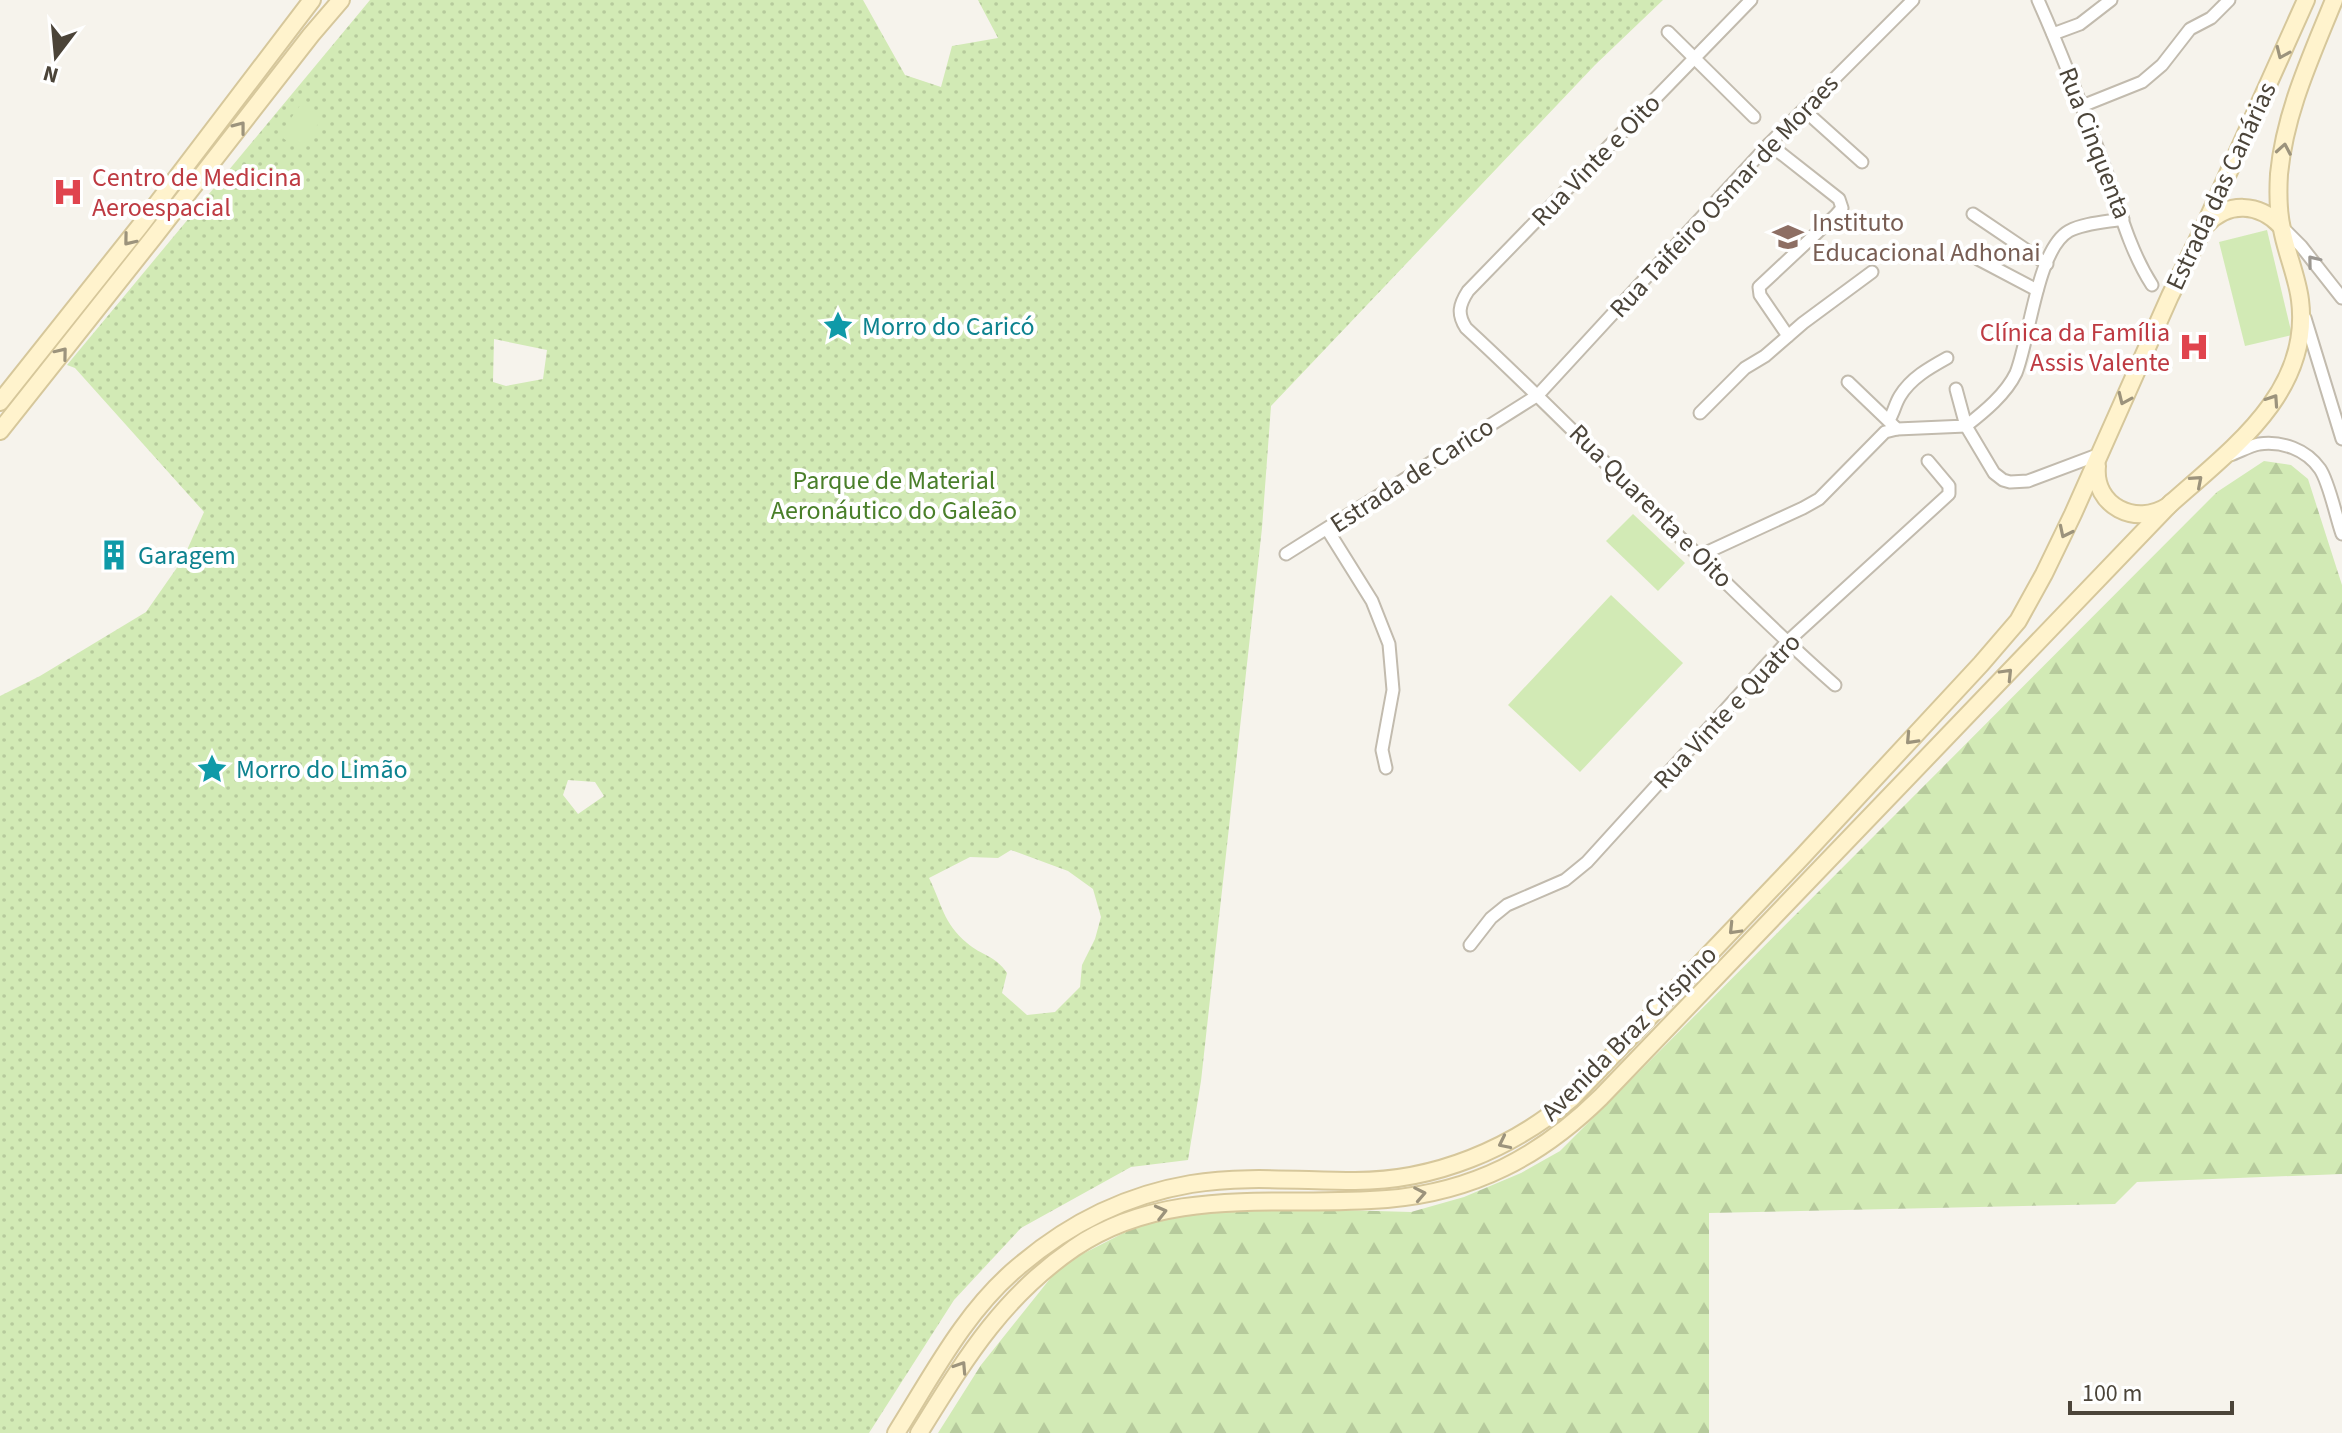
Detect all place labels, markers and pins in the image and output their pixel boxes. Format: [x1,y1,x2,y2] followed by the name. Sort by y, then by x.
[92,159,302,226] place label: Centro de Medicina Aeroespacial
[51,175,85,209] hospital icon: Centro de Medicina Aeroespacial
[1812,204,2041,271] place label: Instituto Educacional Adhonai
[1771,220,1805,254] school or university icon: Instituto Educacional Adhonai
[862,308,1035,345] place label: Morro do Caricó
[821,309,855,343] place icon: Morro do Caricó
[1980,314,2170,381] place label: Clínica da Família Assis Valente
[2177,330,2211,364] hospital icon: Clínica da Família Assis Valente
[138,537,236,574] place label: Garagem
[97,538,131,572] building icon: Garagem
[236,751,408,788] place label: Morro do Limão
[195,752,229,786] place icon: Morro do Limão

